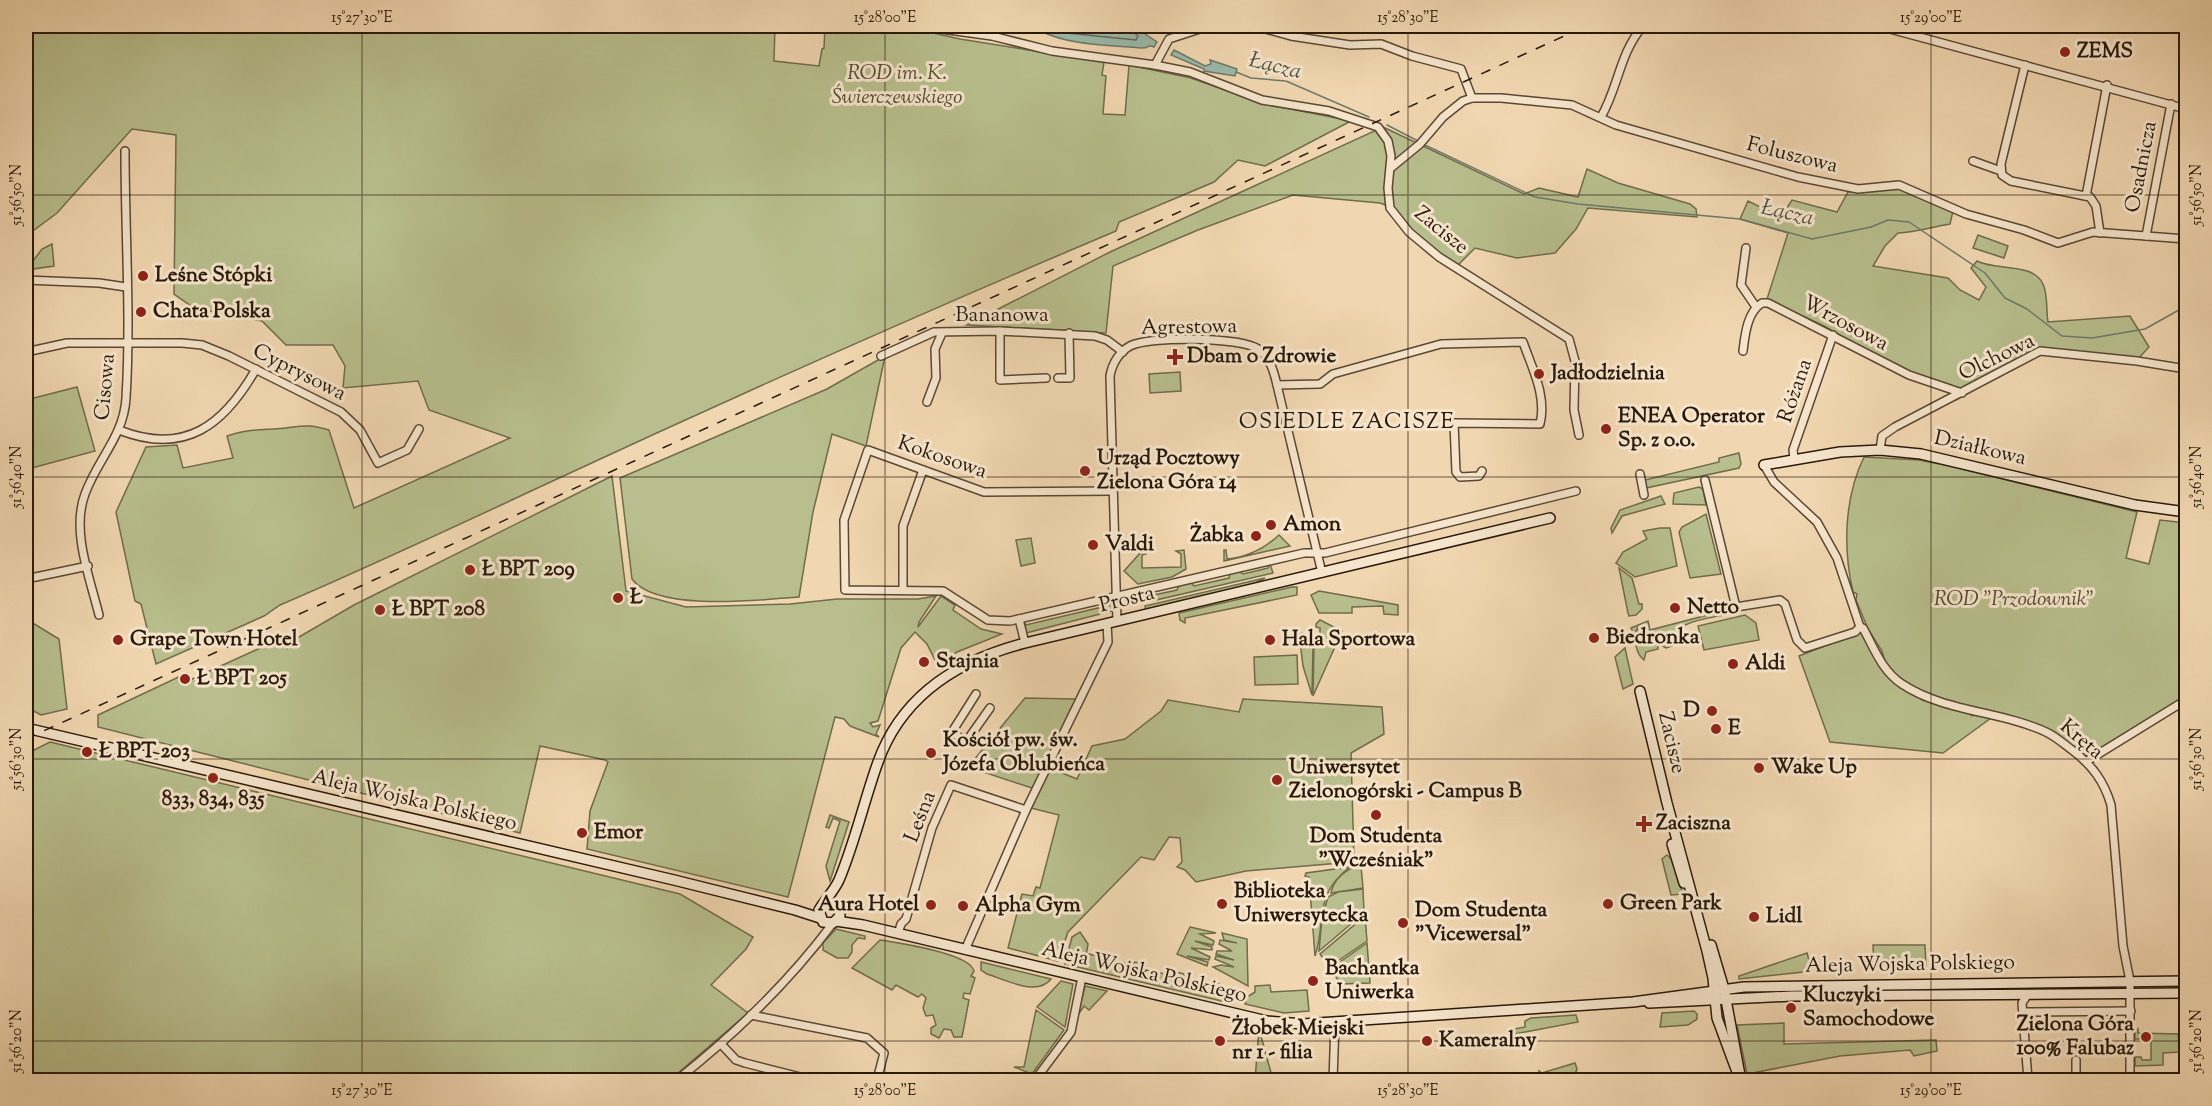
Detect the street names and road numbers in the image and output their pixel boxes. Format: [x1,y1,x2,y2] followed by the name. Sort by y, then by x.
[2118,118,2166,215] street label: Osadnicza
[1743,130,1841,182] street label: Foluszowa
[1407,200,1475,262] street label: Zacisze
[1796,289,1894,359] street label: Wrzosowa
[955,301,1049,331] street label: Bananowa
[1141,312,1238,344] street label: Agrestowa
[1954,327,2040,389] street label: Olchowa
[247,337,351,410] street label: Cyprysowa
[88,352,124,422] street label: Cisowa
[1771,355,1821,427] street label: Różana
[1931,424,2029,474] street label: Działkowa
[893,429,991,487] street label: Kokosowa
[1096,579,1158,621] street label: Prosta
[1649,709,1693,777] street label: Zacisze
[2053,713,2110,768] street label: Kręta
[308,763,520,839] street label: Aleja Wojska Polskiego
[898,787,945,847] street label: Leśna
[1038,935,1250,1011] street label: Aleja Wojska Polskiego
[1805,948,2015,982] street label: Aleja Wojska Polskiego

